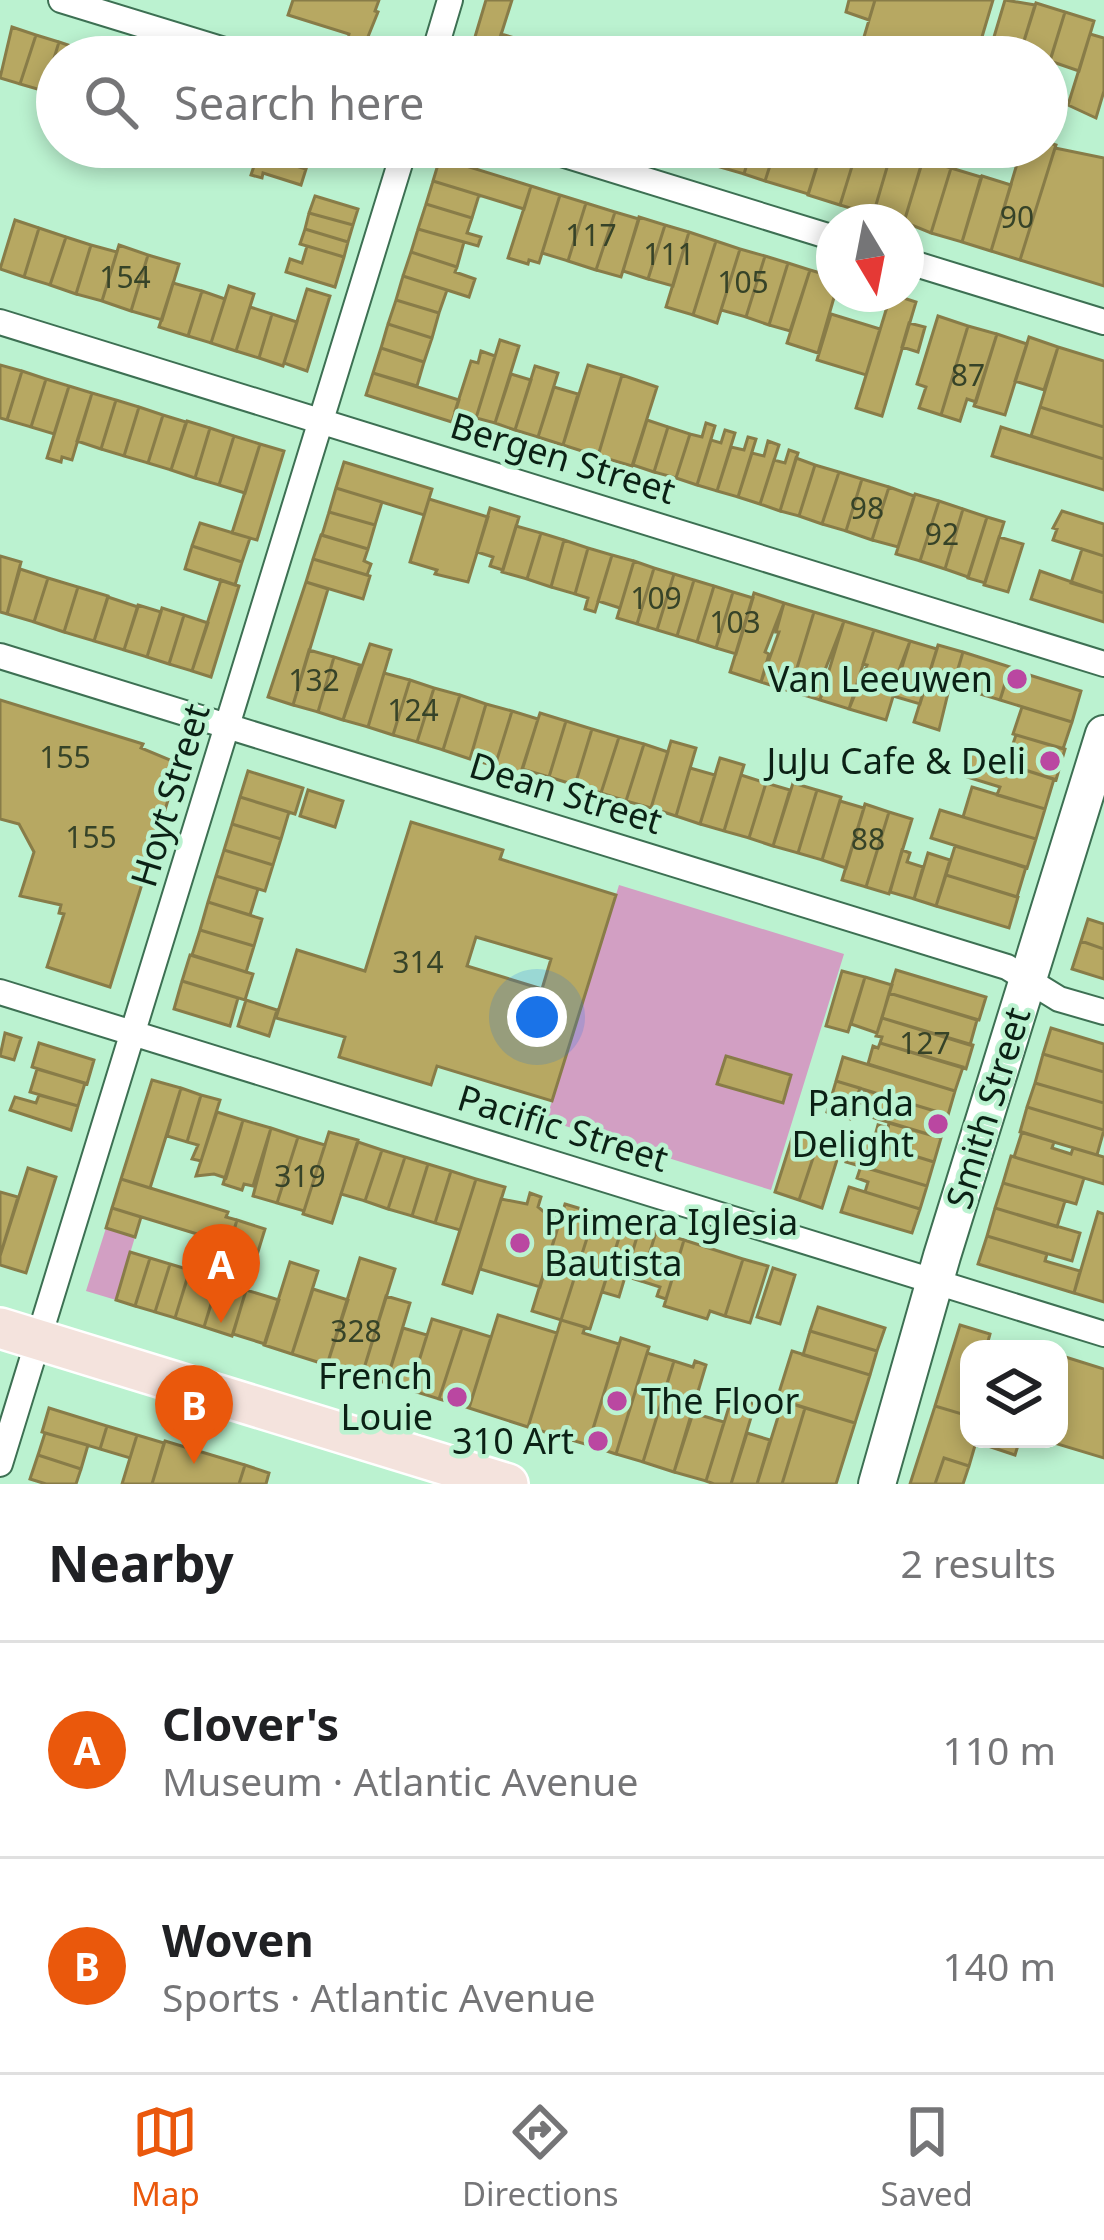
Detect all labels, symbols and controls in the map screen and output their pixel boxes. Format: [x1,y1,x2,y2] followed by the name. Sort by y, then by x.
[36,36,1068,168] search box
[78,69,144,135] icon: search
[174,72,424,133] text: Search here
[1000,196,1034,237] house number: 90
[816,204,924,312] north arrow
[565,214,617,255] house number: 117
[643,233,695,274] house number: 111
[99,256,151,297] house number: 154
[717,261,769,302] house number: 105
[951,354,985,395] house number: 87
[445,400,682,515] street label: Bergen Street
[850,487,884,528] house number: 98
[925,513,959,554] house number: 92
[630,577,682,618] house number: 109
[709,601,761,642] house number: 103
[768,654,993,703] place label: Van Leeuwen
[288,659,340,700] house number: 132
[1004,666,1030,692] marker: Van Leeuwen
[387,689,439,730] house number: 124
[118,697,221,892] street label: Hoyt Street
[39,736,91,777] house number: 155
[764,736,1026,785] place label: JuJu Cafe & Deli
[464,740,668,845] street label: Dean Street
[1037,748,1063,774] marker: JuJu Cafe & Deli
[65,816,117,857] house number: 155
[851,818,885,859] house number: 88
[392,941,444,982] house number: 314
[507,987,567,1047] your location
[934,1001,1041,1214] street label: Smith Street
[899,1022,951,1063] house number: 127
[452,1072,674,1183] street label: Pacific Street
[791,1078,914,1168] place label: Panda Delight
[925,1111,951,1137] marker: Panda Delight
[274,1155,326,1196] house number: 319
[544,1197,798,1287] place label: Primera Iglesia Bautista
[182,1224,260,1323] pin: A
[507,1230,533,1256] marker: Primera Iglesia Bautista
[330,1310,382,1351] house number: 328
[960,1340,1068,1448] map controls
[960,1340,1068,1448] button: layers
[318,1351,433,1441] place label: French Louie
[155,1365,233,1464] pin: B
[641,1376,799,1425] place label: The Floor
[444,1384,470,1410] marker: French Louie
[604,1388,630,1414] marker: The Floor
[452,1416,574,1465] place label: 310 Art
[585,1428,611,1454] marker: 310 Art
[48,1527,234,1597] text: Nearby
[901,1536,1056,1589] text: 2 results
[162,1693,339,1754] text: Clover's
[74,1723,101,1776] text: A
[942,1723,1056,1776] text: 110 m
[162,1754,638,1807] text: Museum · Atlantic Avenue
[162,1909,314,1970] text: Woven
[74,1939,100,1992] text: B
[942,1939,1056,1992] text: 140 m
[162,1970,596,2023] text: Sports · Atlantic Avenue
[131,2099,200,2216] tab: Map
[462,2099,619,2216] tab: Directions
[881,2099,973,2216] tab: Saved

